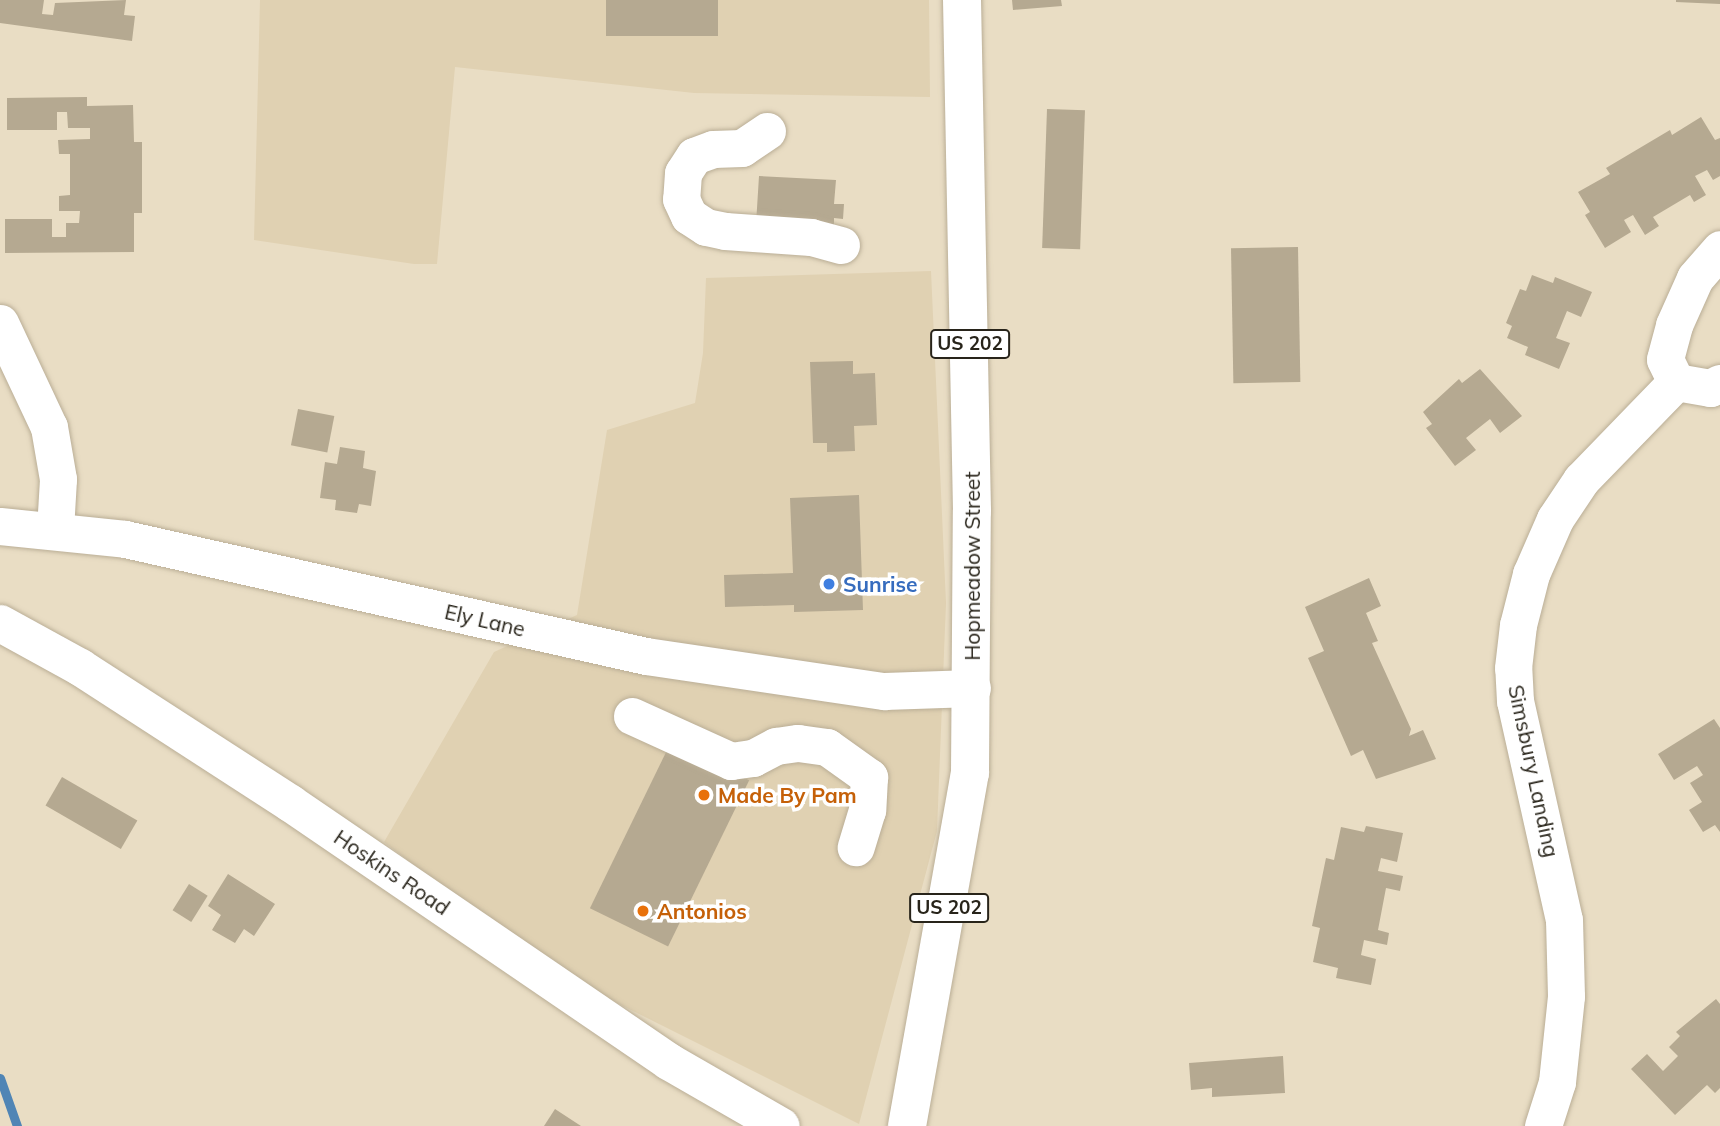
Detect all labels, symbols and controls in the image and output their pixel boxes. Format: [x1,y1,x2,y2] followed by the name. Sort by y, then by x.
[930,328,1010,360] road number: US 202
[959,471,985,661] street label: Hopmeadow Street
[843,571,917,597] place label: Sunrise
[821,576,837,592] marker: Sunrise
[442,599,528,641] street label: Ely Lane
[1503,683,1565,859] street label: Simsbury Landing
[718,782,857,808] place label: Made By Pam
[696,787,712,803] marker: Made By Pam
[329,824,455,920] street label: Hoskins Road
[909,893,989,924] road number: US 202
[657,898,747,924] place label: Antonios
[635,903,651,919] marker: Antonios

